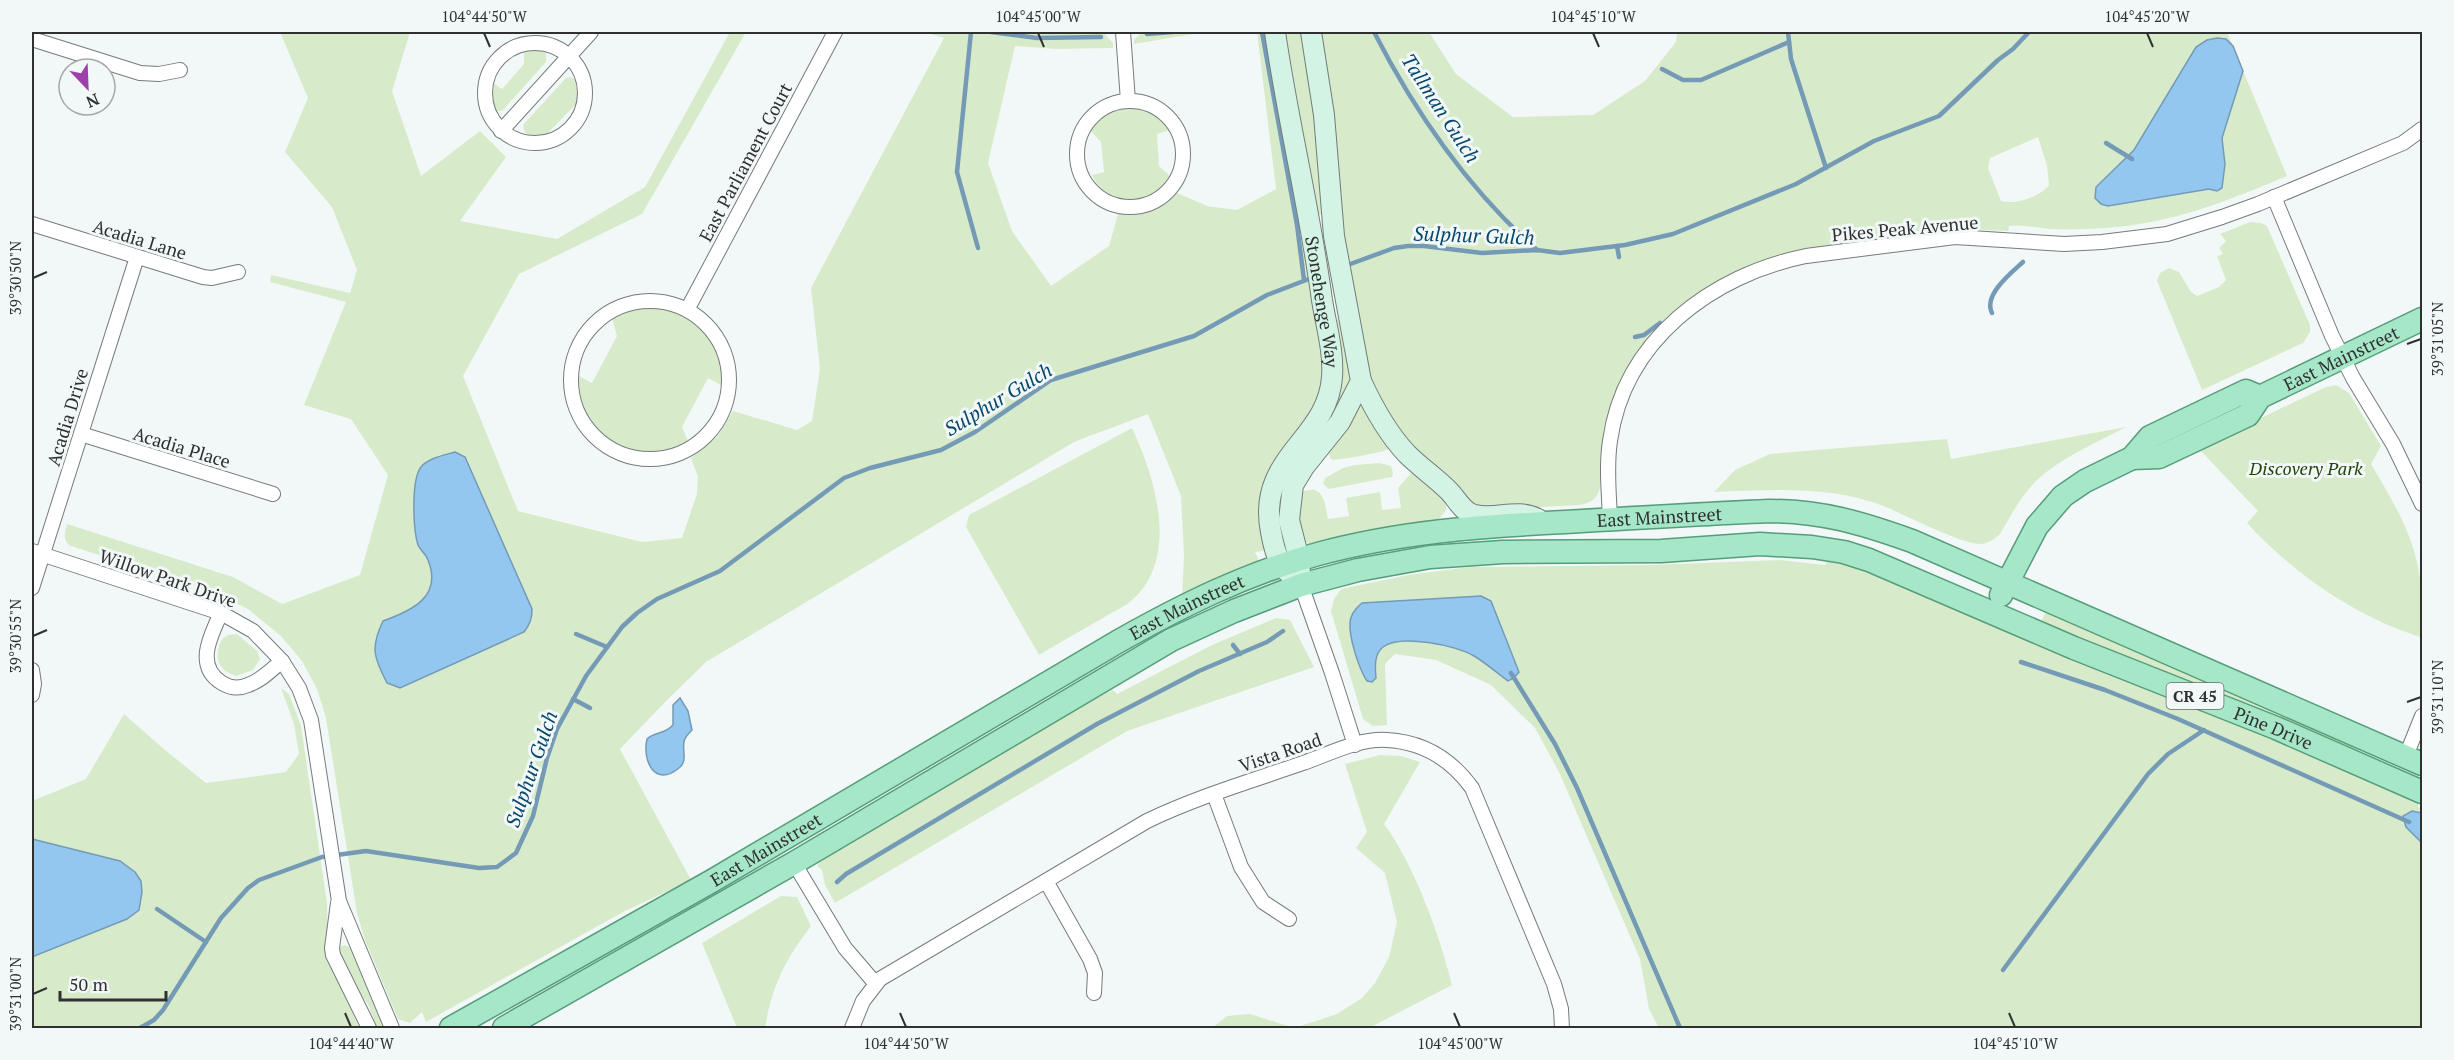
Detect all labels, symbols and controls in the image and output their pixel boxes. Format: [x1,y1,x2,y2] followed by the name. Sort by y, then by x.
[441,6,528,26] text: 104°44'50"W
[995,6,1082,26] text: 104°45'00"W
[1550,6,1637,26] text: 104°45'10"W
[2104,6,2191,26] text: 104°45'20"W
[1396,48,1486,168] water label: Tallman Gulch
[57,57,117,117] north arrow
[693,78,797,246] street label: East Parliament Court
[83,88,103,113] text: N
[1831,210,1979,246] street label: Pikes Peak Avenue
[90,213,190,265] street label: Acadia Lane
[1413,219,1535,251] water label: Sulphur Gulch
[1300,234,1344,369] street label: Stonehenge Way
[5,241,25,315] text: 39°30'50"N
[2427,302,2447,376] text: 39°31'05"N
[2279,320,2403,396] street label: East Mainstreet
[939,356,1057,442] water label: Sulphur Gulch
[41,365,93,469] street label: Acadia Drive
[131,421,233,473] street label: Acadia Place
[2248,456,2363,480] park label: Discovery Park
[1596,501,1723,532] street label: East Mainstreet
[96,543,240,613] street label: Willow Park Drive
[1125,568,1248,645] street label: East Mainstreet
[5,599,25,673] text: 39°30'55"N
[2427,660,2447,734] text: 39°31'10"N
[2166,683,2224,709] road number: CR 45
[2231,701,2317,755] street label: Pine Drive
[498,707,564,831] water label: Sulphur Gulch
[1236,727,1324,777] street label: Vista Road
[706,807,826,891] street label: East Mainstreet
[5,957,25,1031] text: 39°31'00"N
[60,964,166,1002] scale bar
[69,972,109,996] text: 50 m
[308,1033,395,1053] text: 104°44'40"W
[863,1033,950,1053] text: 104°44'50"W
[1417,1033,1504,1053] text: 104°45'00"W
[1972,1033,2059,1053] text: 104°45'10"W

